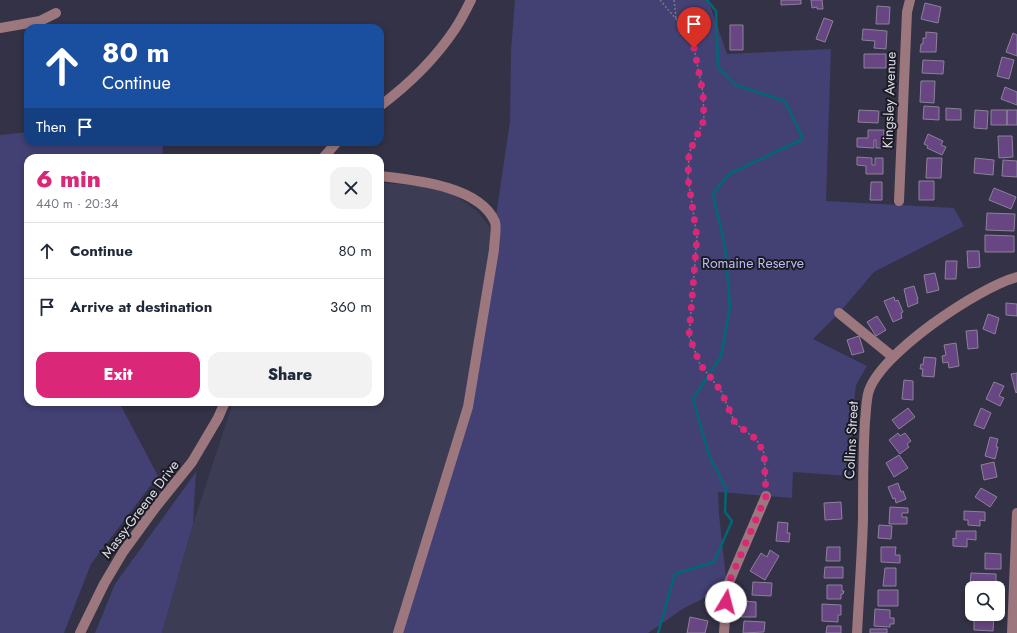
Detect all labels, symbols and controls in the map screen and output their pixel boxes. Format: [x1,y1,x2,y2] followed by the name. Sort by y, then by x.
[677,7.0,711,48] pin
[683,13,705,35] icon: arrive
[102,32,169,73] text: 80 m
[36,40,88,92] icon: ahead
[877,51,901,149] street label: Kingsley Avenue
[102,70,171,96] text: Continue
[36,116,66,138] text: Then
[74,116,96,138] icon: arrive
[36,161,101,196] text: 6 min
[330,167,372,209] button: close
[36,194,118,213] text: 440 m · 20:34
[36,240,58,262] icon: ahead
[70,240,133,262] text: Continue
[339,240,372,262] text: 80 m
[702,253,804,273] park label: Romaine Reserve
[36,296,58,318] icon: arrive
[70,296,212,318] text: Arrive at destination
[330,296,372,318] text: 360 m
[36,352,200,398] button: Exit
[208,352,372,398] button: Share
[839,400,863,479] street label: Collins Street
[96,456,184,562] street label: Massy-Greene Drive
[705,581,747,623] position arrow
[965,581,1005,621] map controls
[965,581,1005,621] button: search

